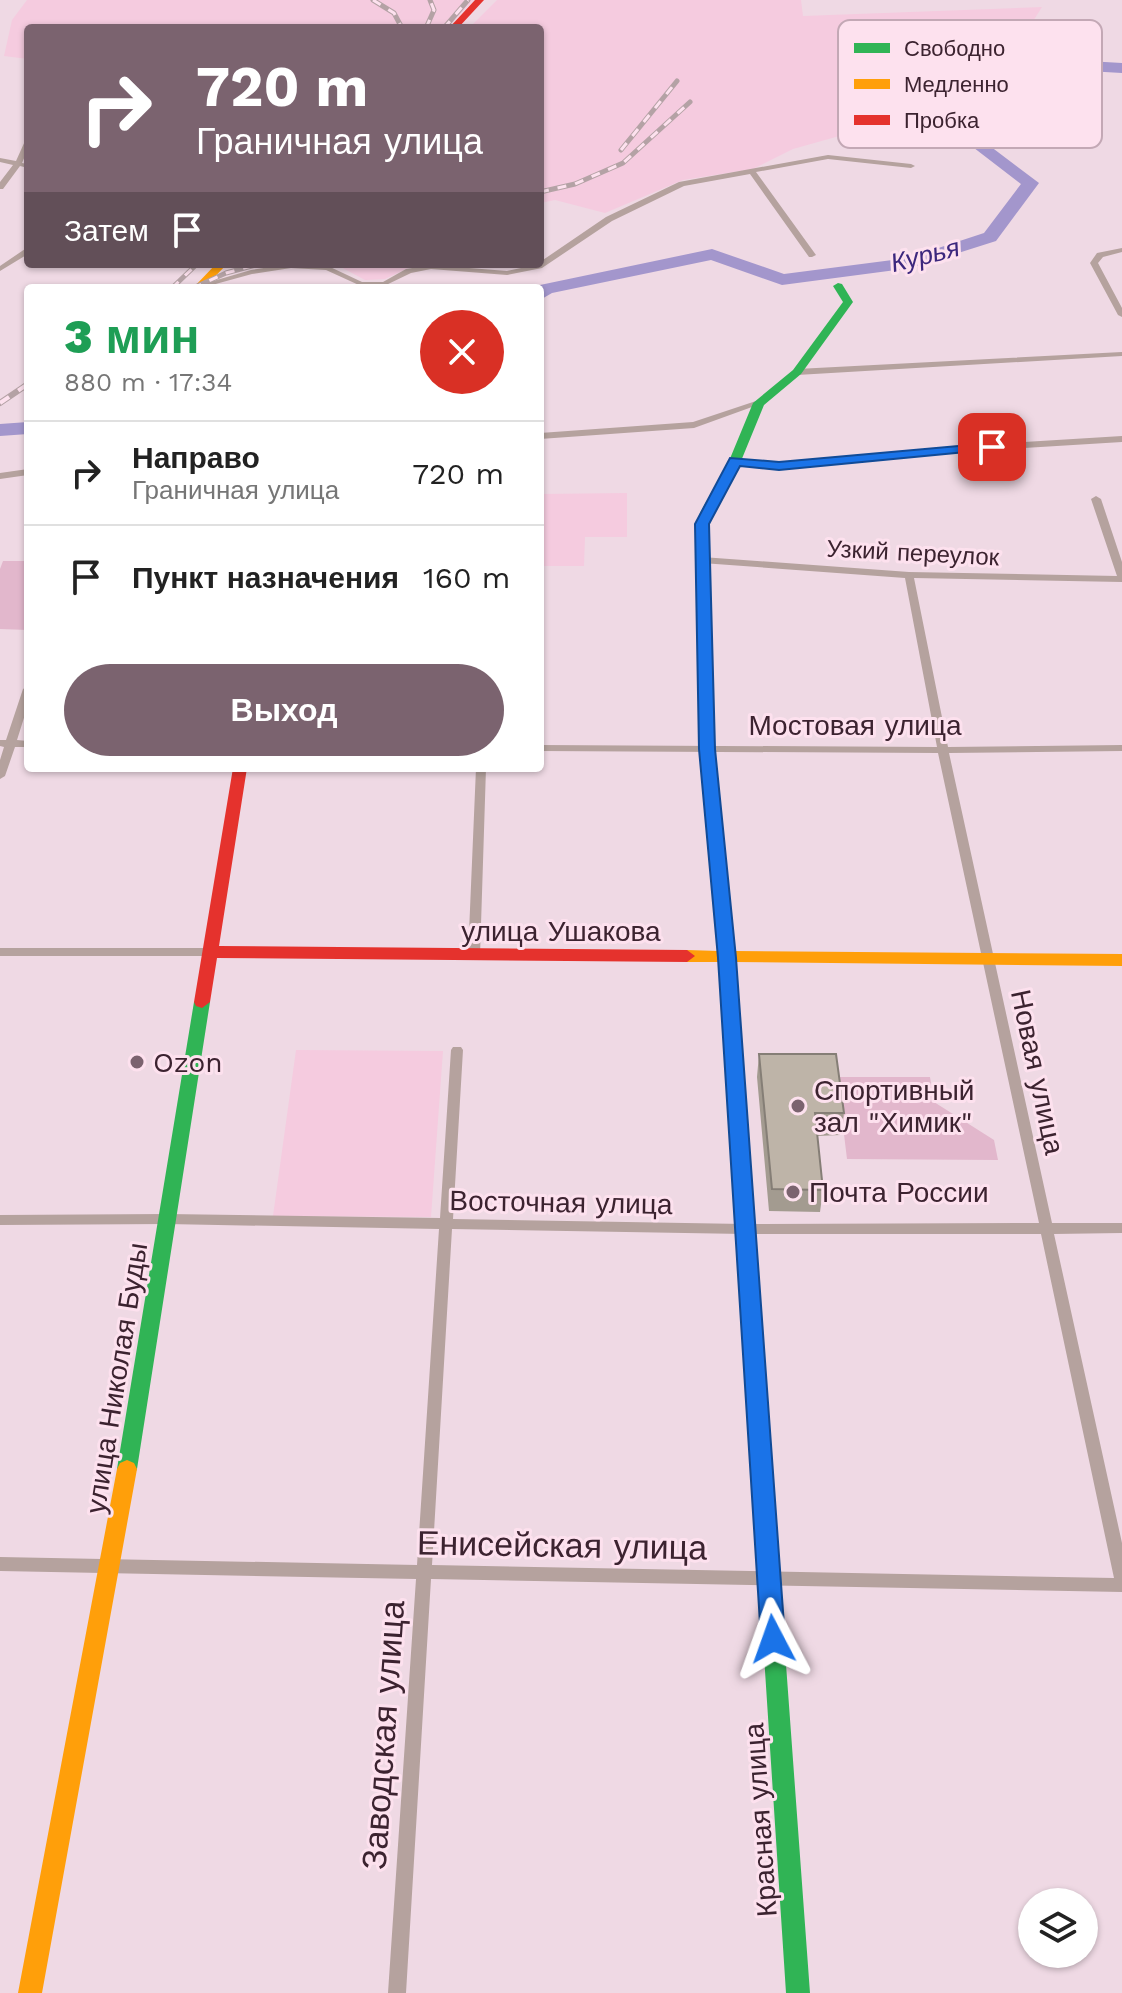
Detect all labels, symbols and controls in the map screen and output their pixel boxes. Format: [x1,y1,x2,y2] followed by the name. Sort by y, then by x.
[838,20,1102,148] legend
[904,36,1005,61] text: Свободно
[196,54,368,120] text: 720 m
[64,56,168,160] icon: right
[904,72,1009,97] text: Медленно
[904,108,980,133] text: Пробка
[196,121,483,163] text: Граничная улица
[165,208,209,252] icon: arrive
[64,213,149,248] text: Затем
[887,232,963,278] water label: Курья
[64,308,199,365] text: 3 мин
[420,310,504,394] button: close
[64,367,232,397] text: 880 m · 17:34
[958,413,1026,481] pin
[970,425,1014,469] icon: arrive
[132,440,260,475] text: Направо
[64,451,108,495] icon: right
[412,456,504,491] text: 720 m
[132,475,339,505] text: Граничная улица
[826,534,1000,572] street label: Узкий переулок
[64,555,108,599] icon: arrive
[132,560,399,595] text: Пункт назначения
[423,560,510,595] text: 160 m
[64,664,504,756] button: Выход
[748,709,962,742] street label: Мостовая улица
[461,915,661,948] street label: улица Ушакова
[1004,987,1071,1158] street label: Новая улица
[153,1046,223,1079] place label: Ozon
[128,1053,146,1071] marker: Ozon
[814,1074,974,1139] place label: Спортивный зал "Химик"
[789,1097,807,1115] marker: Спортивный зал "Химик"
[809,1176,989,1209] place label: Почта России
[784,1183,802,1201] marker: Почта России
[449,1184,673,1221] street label: Восточная улица
[79,1240,154,1516] street label: улица Николая Буды
[416,1522,708,1568] street label: Енисейская улица
[731,1597,815,1681] position arrow
[354,1599,412,1871] street label: Заводская улица
[737,1722,784,1918] street label: Красная улица
[1018,1888,1098,1968] map controls
[1018,1888,1098,1968] button: layers

